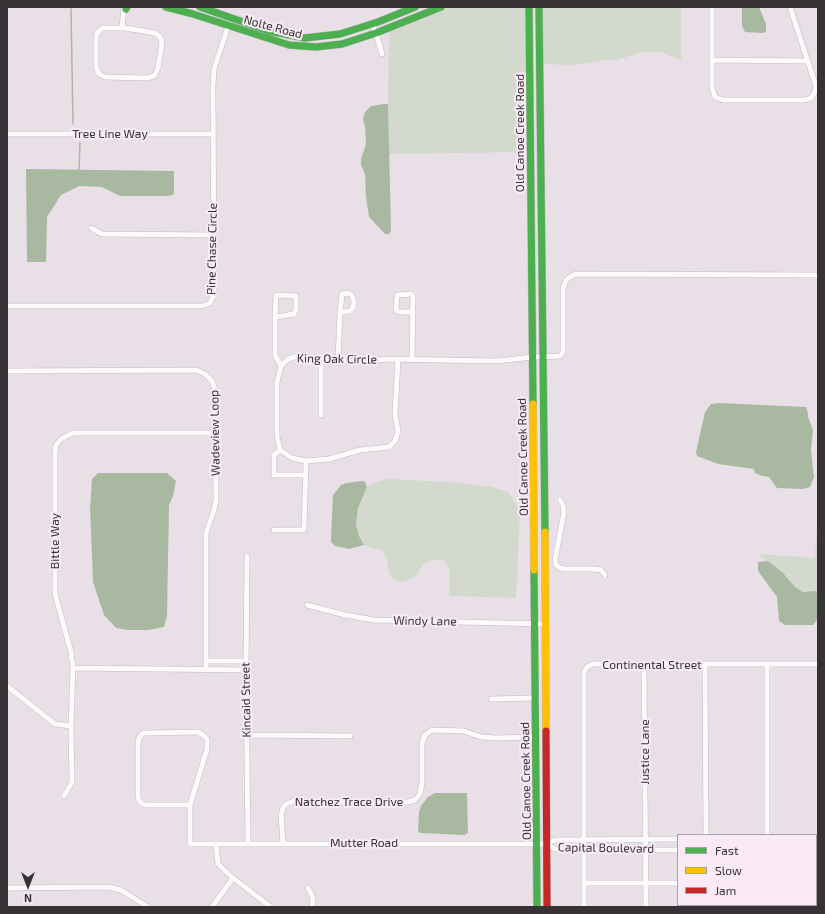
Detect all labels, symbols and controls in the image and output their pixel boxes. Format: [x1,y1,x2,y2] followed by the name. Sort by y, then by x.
[242,12,304,42] street label: Nolte Road
[513,74,527,192] street label: Old Canoe Creek Road
[72,127,148,141] street label: Tree Line Way
[204,203,220,295] street label: Pine Chase Circle
[297,351,377,367] street label: King Oak Circle
[207,390,223,476] street label: Wadeview Loop
[515,398,531,516] street label: Old Canoe Creek Road
[48,513,62,569] street label: Bittle Way
[393,613,457,629] street label: Windy Lane
[602,658,702,672] street label: Continental Street
[238,662,254,738] street label: Kincaid Street
[638,719,652,785] street label: Justice Lane
[518,722,534,840] street label: Old Canoe Creek Road
[295,795,403,809] street label: Natchez Trace Drive
[677,834,817,906] legend
[330,836,398,850] street label: Mutter Road
[558,840,654,856] street label: Capital Boulevard
[715,843,738,857] text: Fast
[715,863,742,877] text: Slow
[8,866,48,906] north arrow
[715,883,736,897] text: Jam
[24,892,32,905] text: N

